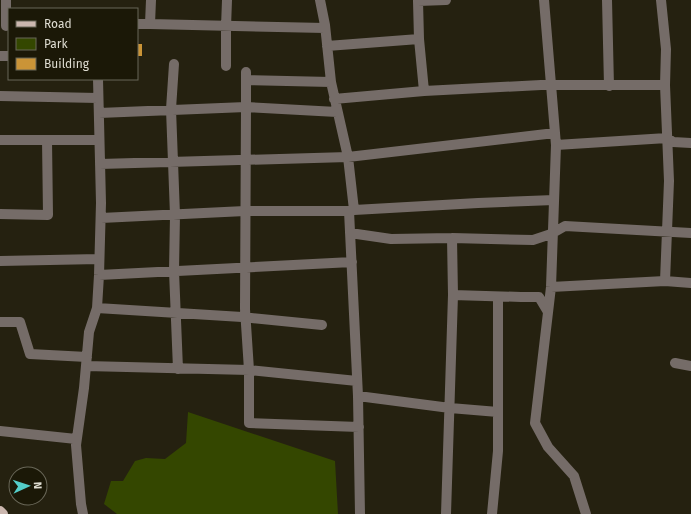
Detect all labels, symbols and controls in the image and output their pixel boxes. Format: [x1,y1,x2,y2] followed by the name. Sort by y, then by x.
[8,8,138,80] legend
[44,17,72,31] text: Road
[44,37,68,51] text: Park
[44,57,90,71] text: Building
[8,466,48,506] north arrow
[31,482,44,489] text: N

